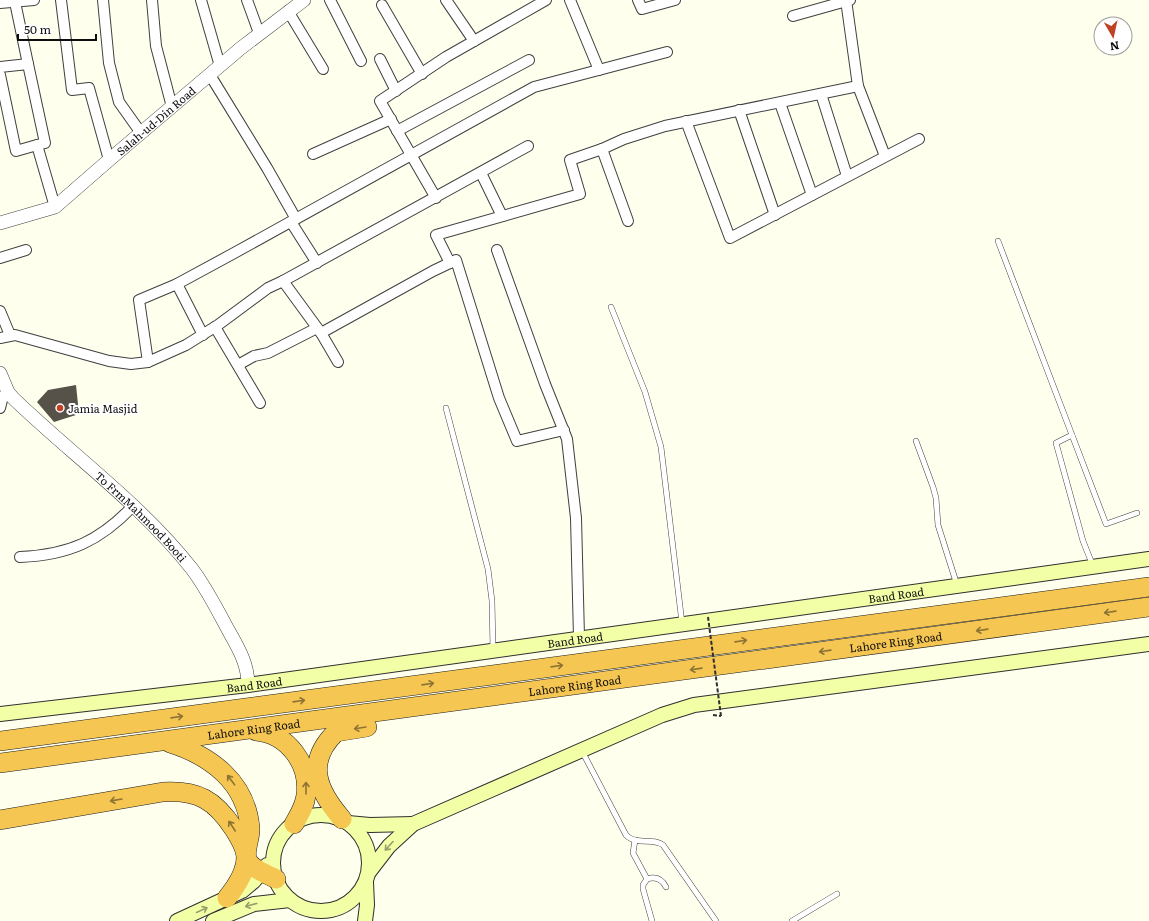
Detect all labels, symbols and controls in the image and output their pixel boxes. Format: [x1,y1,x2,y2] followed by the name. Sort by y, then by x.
[18,16,96,42] scale bar
[1093,16,1133,56] north arrow
[24,20,51,38] text: 50 m
[1109,38,1121,55] text: N
[113,82,199,159] street label: Salah-ud-Din Road
[68,400,138,416] place label: Jamia Masjid
[55,403,65,413] marker: Jamia Masjid
[92,467,191,565] street label: To FrmMahmood Booti
[867,583,925,606] street label: Band Road
[1104,608,1117,616] one-way arrow
[975,626,988,634] one-way arrow
[546,627,604,651] street label: Band Road
[848,627,943,656] street label: Lahore Ring Road
[735,637,748,645] one-way arrow
[819,647,832,655] one-way arrow
[550,662,563,670] one-way arrow
[690,665,703,673] one-way arrow
[527,671,622,699] street label: Lahore Ring Road
[226,672,283,695] street label: Band Road
[421,680,434,687] one-way arrow
[293,697,306,705] one-way arrow
[171,713,184,721] one-way arrow
[206,714,301,743] street label: Lahore Ring Road
[354,724,367,732] one-way arrow
[226,775,235,786] one-way arrow
[302,781,310,794] one-way arrow
[109,796,122,804] one-way arrow
[227,820,236,831] one-way arrow
[384,841,394,851] one-way arrow
[245,901,258,909] one-way arrow
[196,905,208,913] one-way arrow

